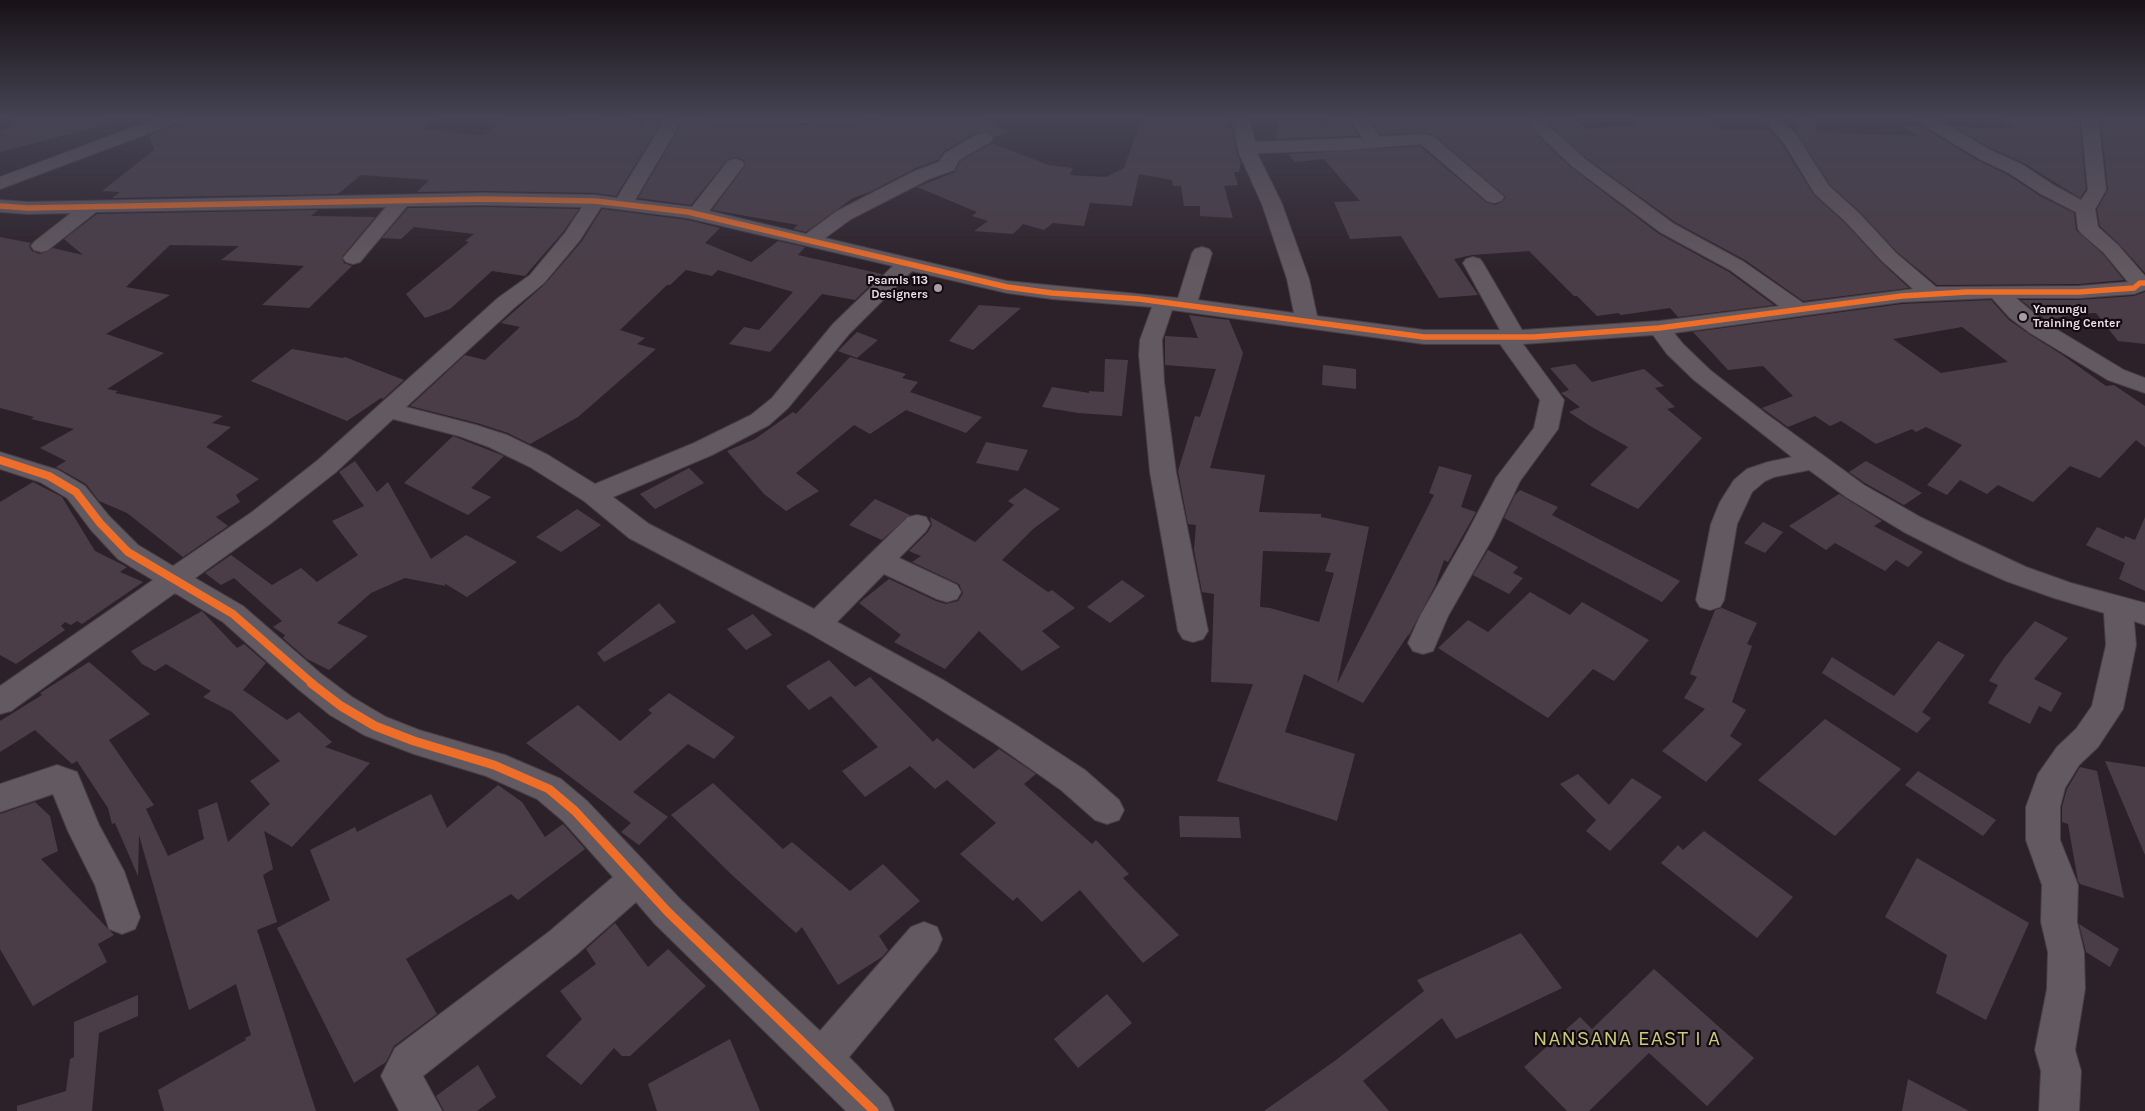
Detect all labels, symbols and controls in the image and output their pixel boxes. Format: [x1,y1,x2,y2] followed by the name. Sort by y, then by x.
[867,274,928,302] place label: Psamls 113 Designers
[932,282,944,294] marker: Psamls 113 Designers
[2033,303,2120,331] place label: Yamungu Training Center
[2017,311,2029,323] marker: Yamungu Training Center
[1531,1026,1723,1052] district label: NANSANA EAST I A

